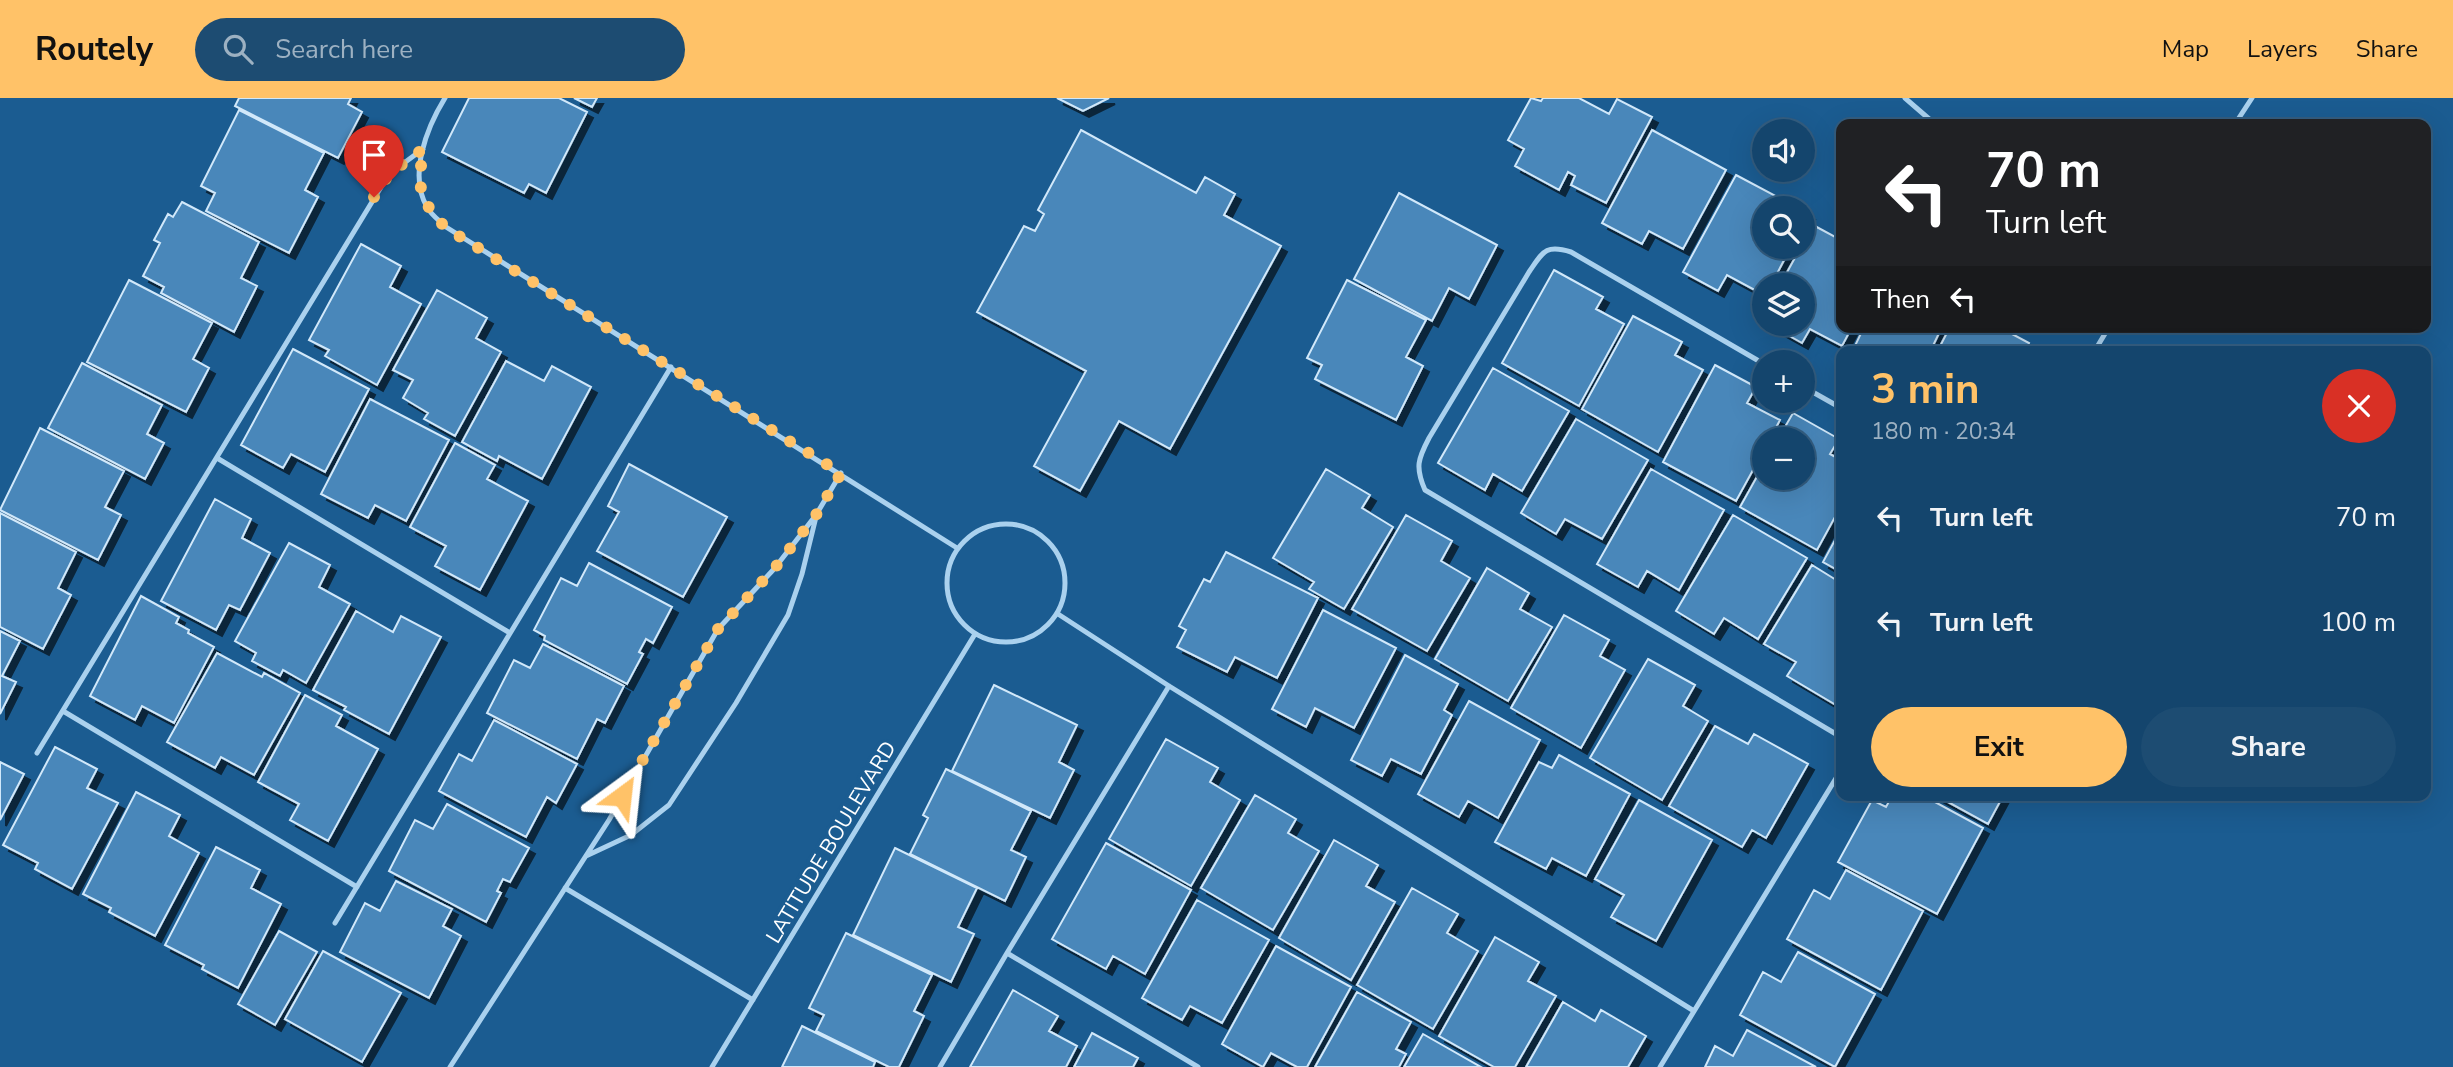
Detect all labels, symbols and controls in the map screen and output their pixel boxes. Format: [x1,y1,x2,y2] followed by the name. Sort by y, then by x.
[195,18,685,81] search box
[35,27,153,72] text: Routely
[219,30,257,68] icon: search
[275,32,413,67] text: Search here
[2162,33,2209,65] text: Map
[2247,33,2318,65] text: Layers
[2356,33,2418,65] text: Share
[1752,119,1815,490] map controls
[1752,119,1815,182] button: sound
[344,125,404,197] pin
[355,136,393,174] icon: arrive
[1986,137,2101,204] text: 70 m
[1871,147,1962,238] icon: left
[1752,196,1815,259] button: search
[1986,201,2106,244] text: Turn left
[1752,273,1815,336] button: layers
[1944,280,1982,318] icon: left
[1871,282,1930,317] text: Then
[1752,350,1815,413] button: +
[1871,361,1980,418] text: 3 min
[2322,369,2396,443] button: close
[1871,416,2016,447] text: 180 m · 20:34
[1752,427,1815,490] button: −
[1871,499,1909,537] icon: left
[1930,500,2033,535] text: Turn left
[2336,500,2396,535] text: 70 m
[1871,604,1909,642] icon: left
[1930,605,2033,640] text: Turn left
[2320,605,2396,640] text: 100 m
[1871,707,2127,787] button: Exit
[2141,707,2396,787] button: Share
[759,736,903,948] street label: LATITUDE BOULEVARD
[585,759,659,833] position arrow

